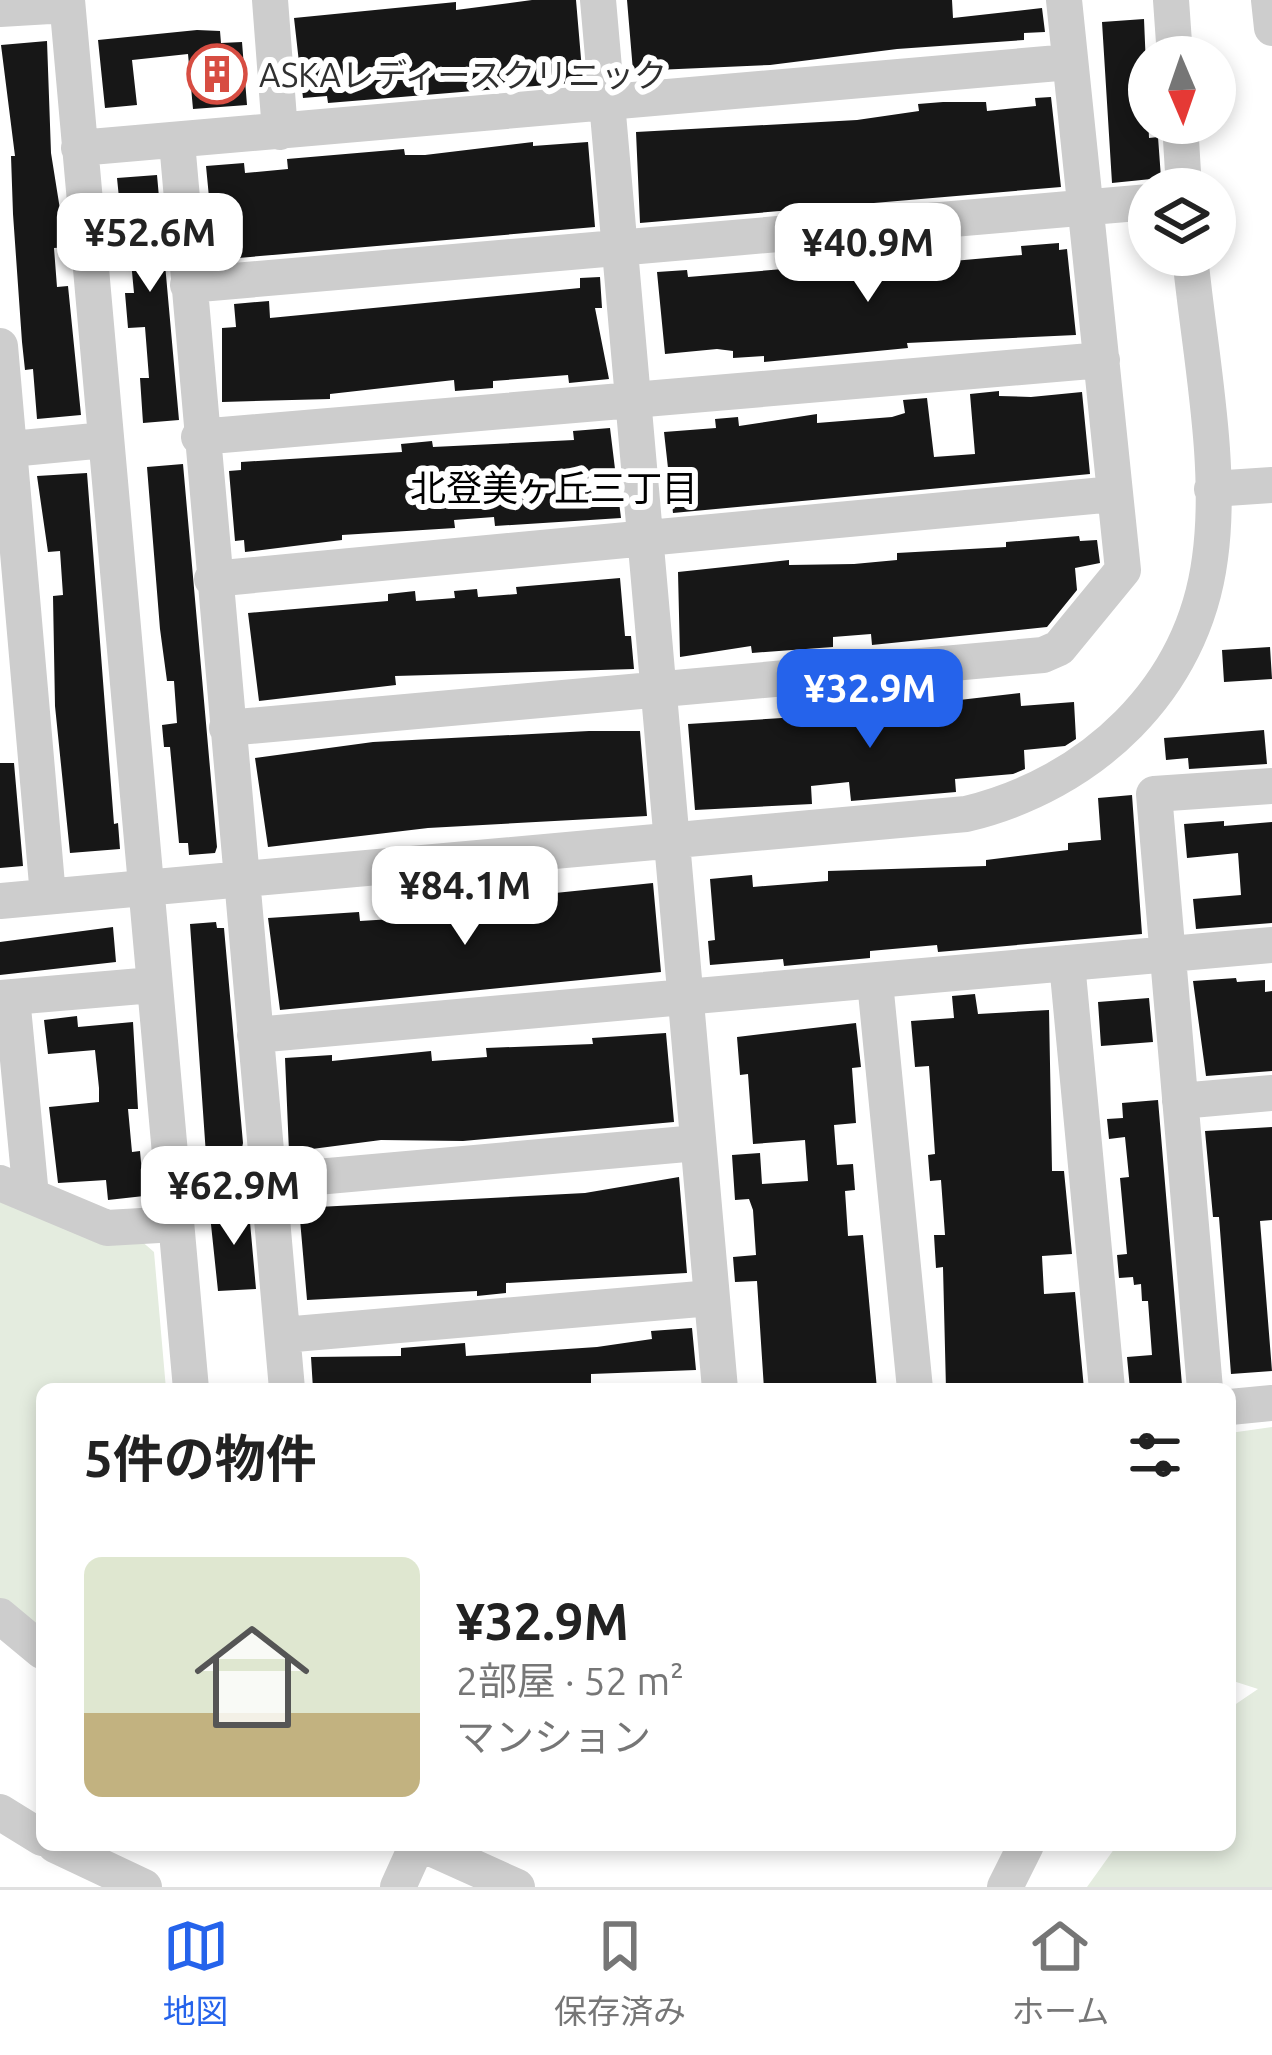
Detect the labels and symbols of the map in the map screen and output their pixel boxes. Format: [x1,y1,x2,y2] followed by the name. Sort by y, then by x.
[1128,36,1236,144] north arrow
[186,43,248,105] building icon: ASKAレディースクリニック
[259,56,667,93] place label: ASKAレディースクリニック
[52,193,248,295] pin: ¥52.6M
[770,203,966,305] pin: ¥40.9M
[410,467,698,508] district label: 北登美ヶ丘三丁目
[772,649,968,751] pin: ¥32.9M
[367,846,563,948] pin: ¥84.1M
[136,1146,332,1248] pin: ¥62.9M

